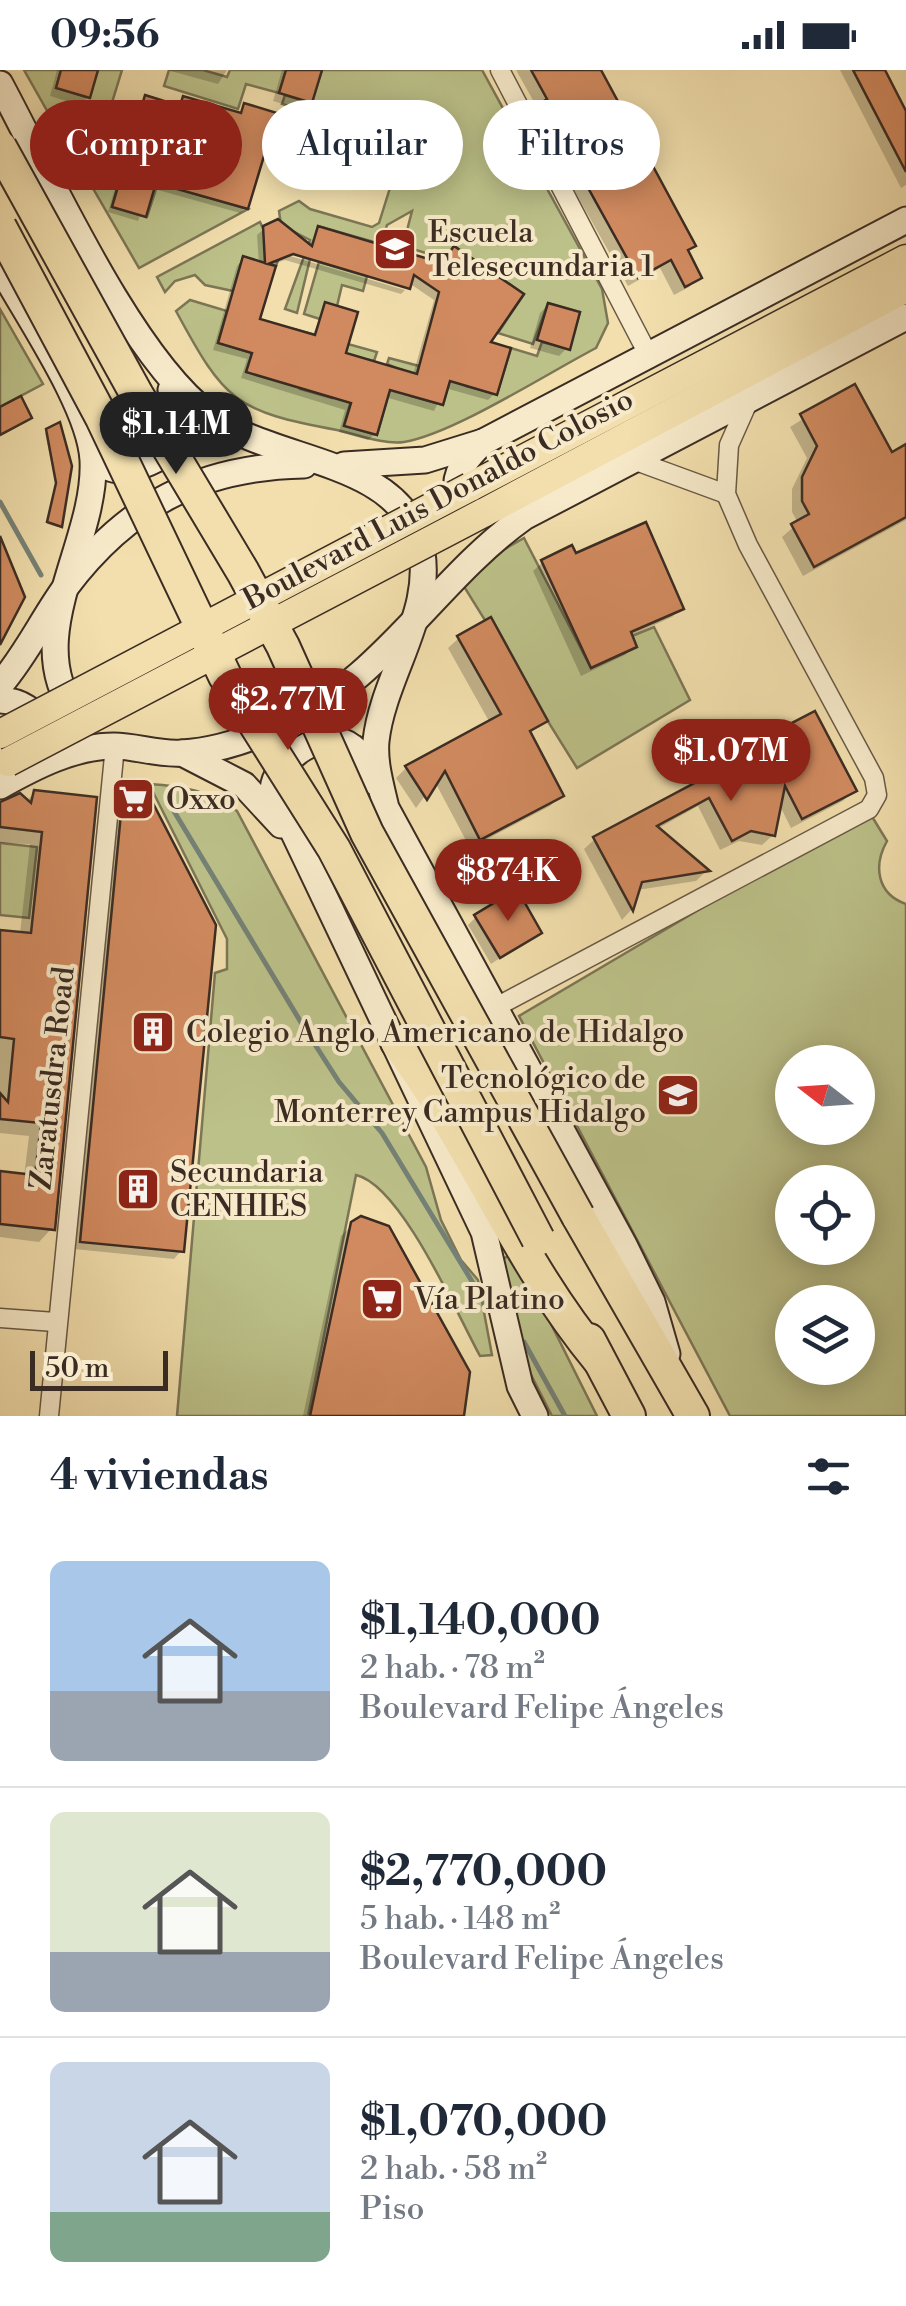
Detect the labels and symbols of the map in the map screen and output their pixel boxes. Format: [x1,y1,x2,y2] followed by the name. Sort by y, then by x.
[428,214,654,286] place label: Escuela Telesecundaria 1
[372,226,418,272] school or university icon: Escuela Telesecundaria 1
[236,381,640,620] street label: Boulevard Luis Donaldo Colosio
[95,392,257,477] pin: $1.14M
[207,668,369,753] pin: $2.77M
[650,719,812,804] pin: $1.07M
[110,776,156,822] supermarket icon: Oxxo
[166,781,236,819] place label: Oxxo
[438,839,578,924] pin: $874K
[22,965,84,1192] street label: Zaratusdra Road
[130,1009,176,1055] building icon: Colegio Anglo Americano de Hidalgo
[186,1014,684,1052] place label: Colegio Anglo Americano de Hidalgo
[775,1045,875,1145] north arrow
[274,1060,646,1132] place label: Tecnológico de Monterrey Campus Hidalgo
[655,1072,701,1118] school or university icon: Tecnológico de Monterrey Campus Hidalgo
[170,1154,324,1226] place label: Secundaria CENHIES
[115,1166,161,1212] building icon: Secundaria CENHIES
[359,1276,405,1322] supermarket icon: Vía Platino
[413,1281,565,1319] place label: Vía Platino
[30,1346,168,1390] scale bar

